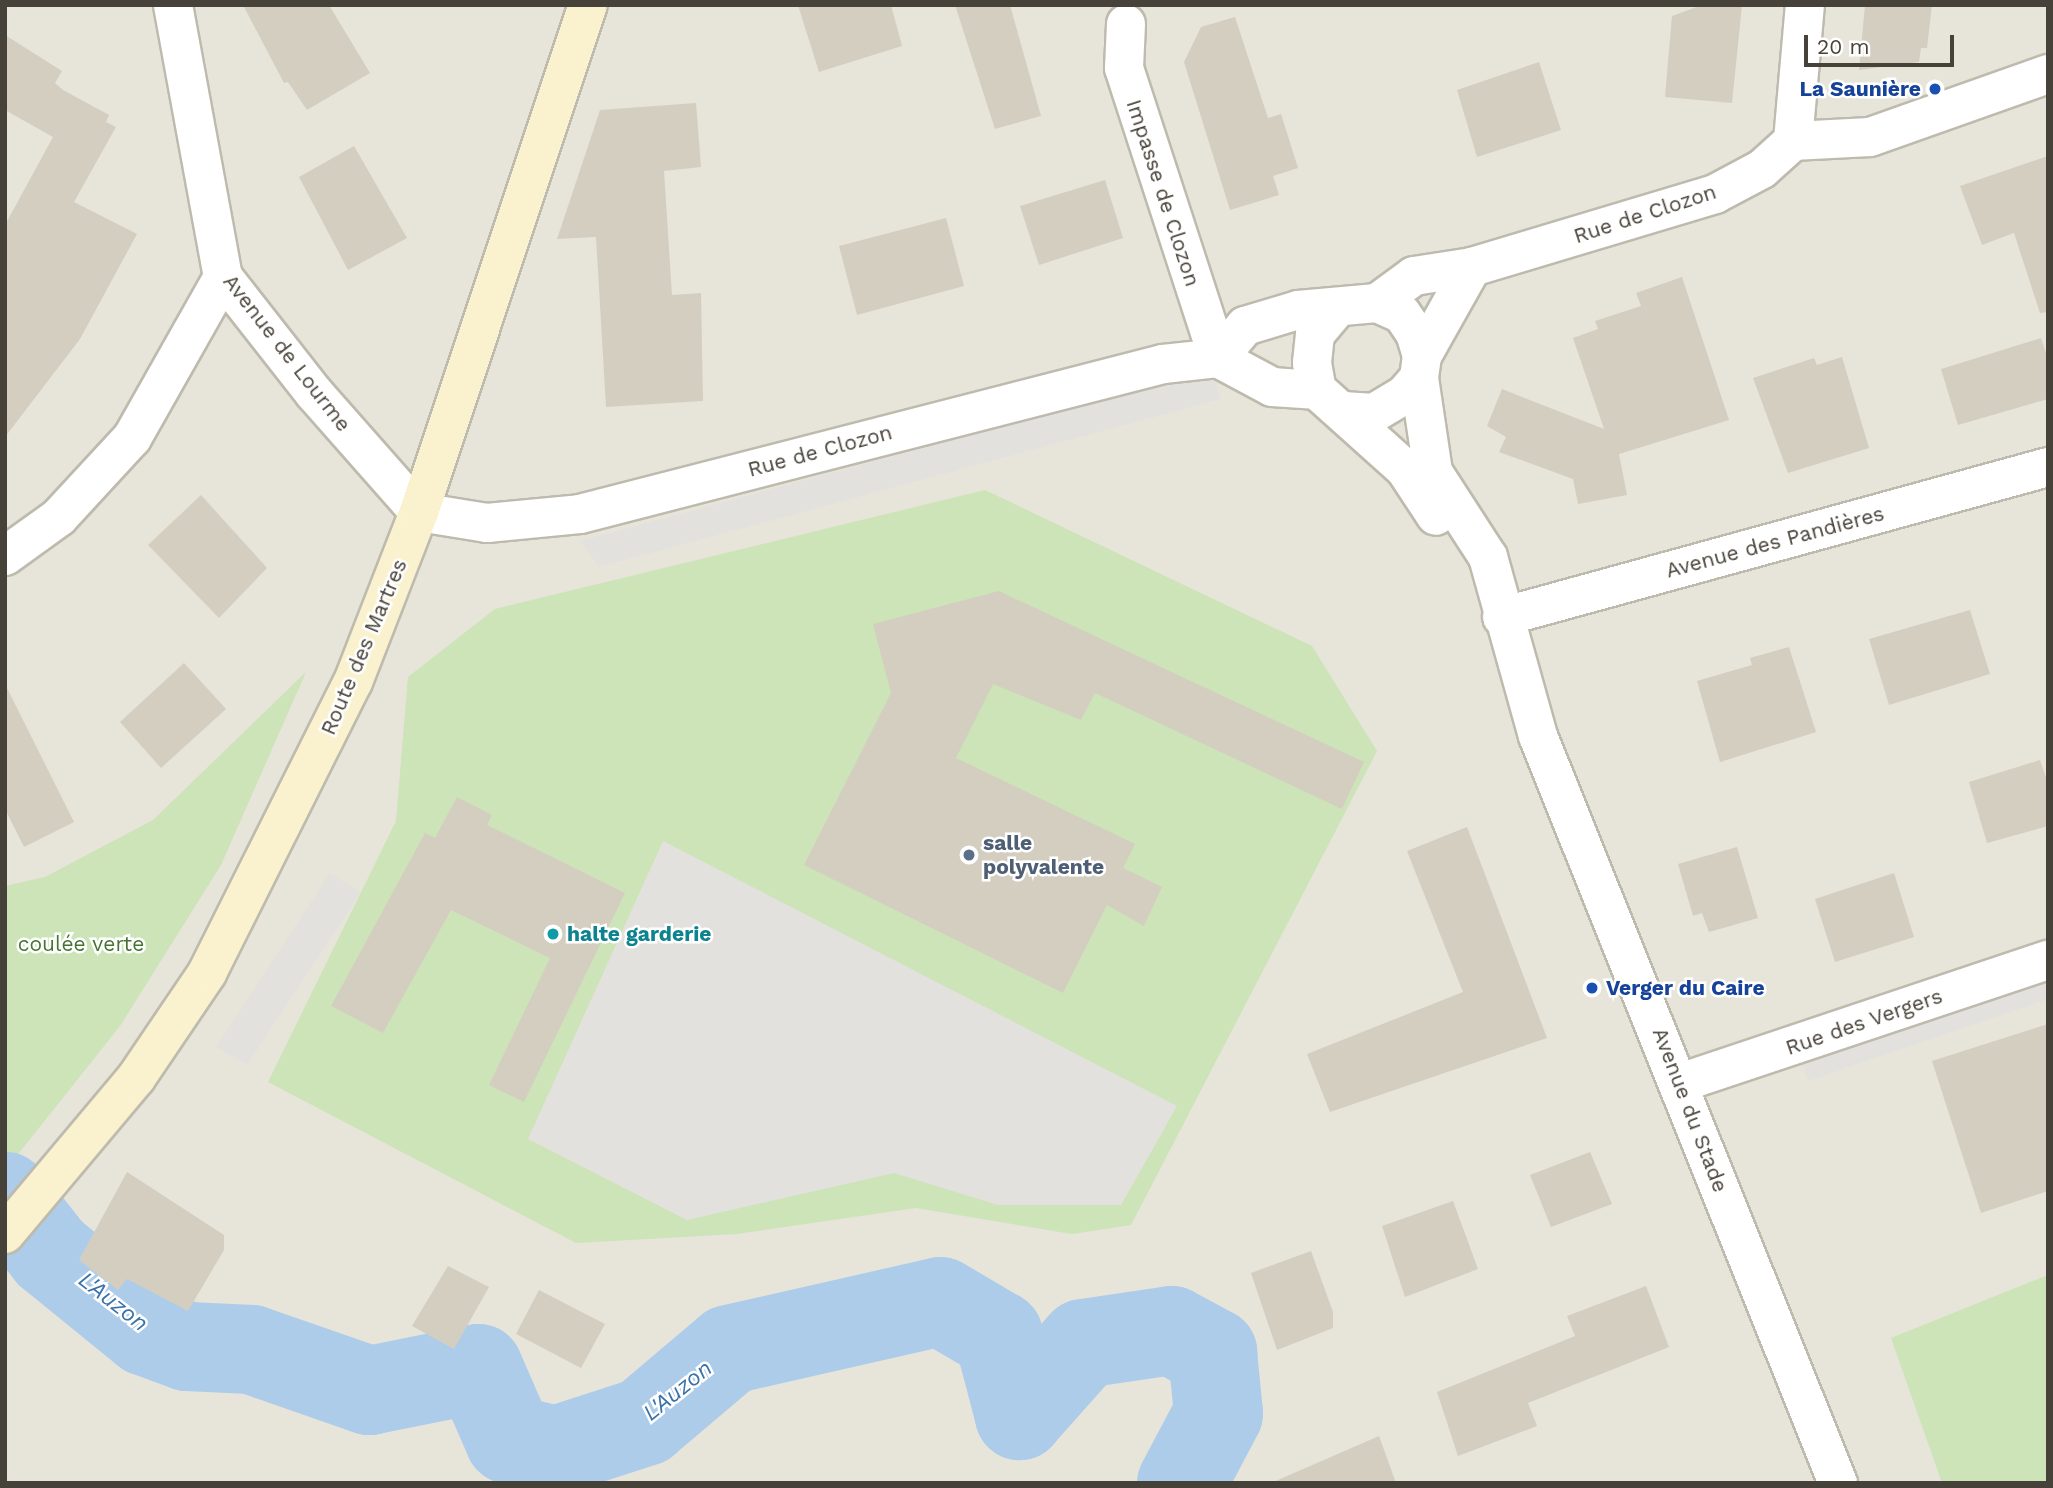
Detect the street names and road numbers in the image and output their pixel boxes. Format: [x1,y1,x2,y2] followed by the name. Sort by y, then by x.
[1121,96,1205,290] street label: Impasse de Clozon
[1571,179,1719,249] street label: Rue de Clozon
[218,269,356,437] street label: Avenue de Lourme
[745,420,895,482] street label: Rue de Clozon
[1663,501,1887,583] street label: Avenue des Pandières
[316,555,412,739] street label: Route des Martres
[1782,983,1946,1061] street label: Rue des Vergers
[1647,1024,1733,1196] street label: Avenue du Stade

